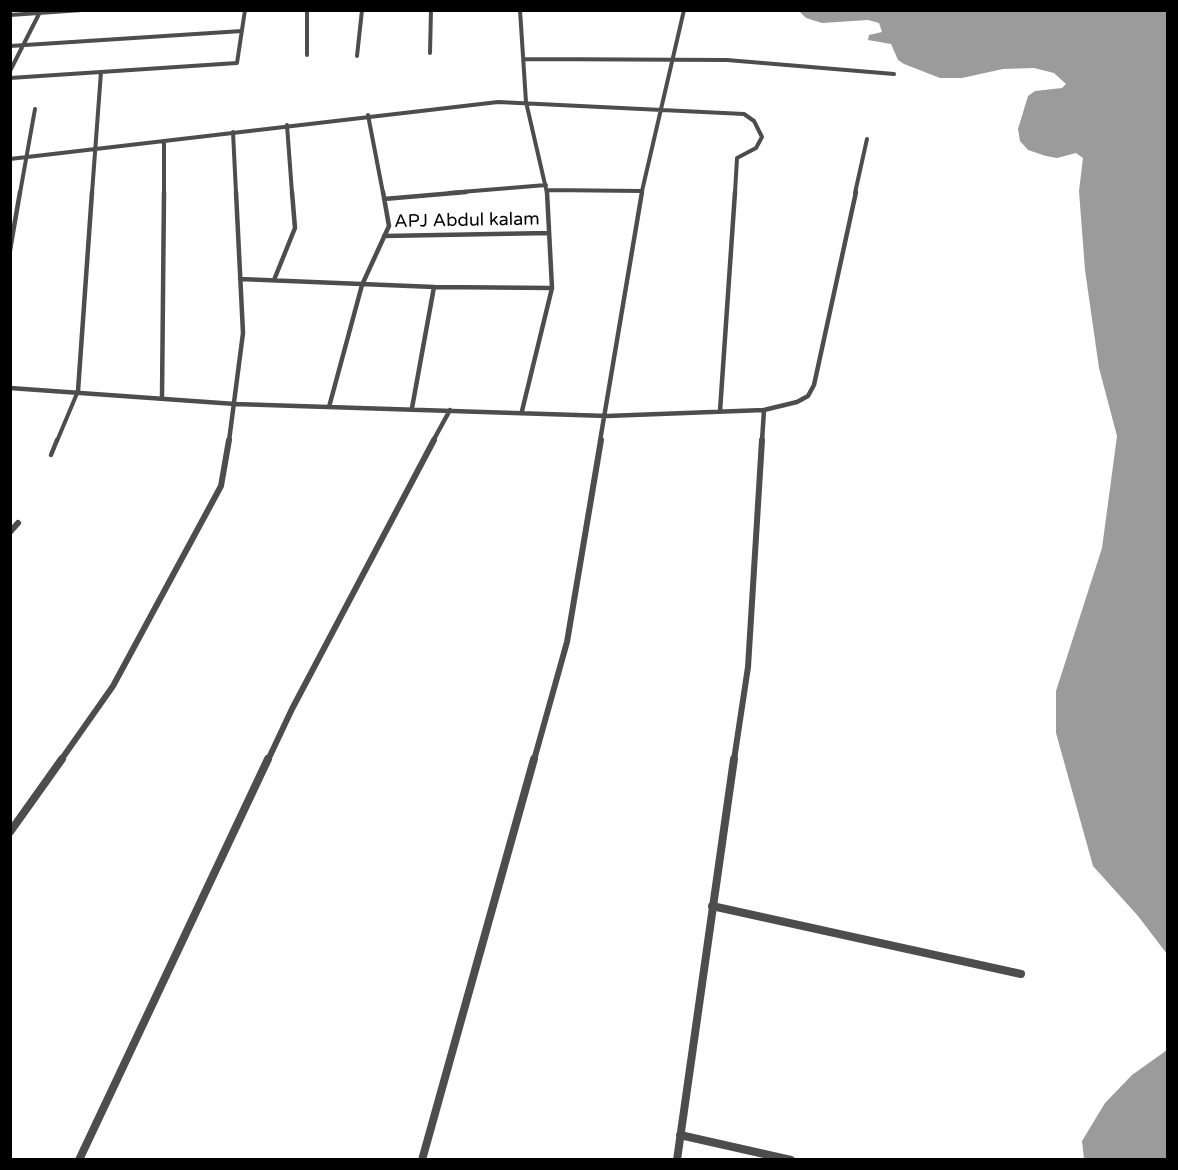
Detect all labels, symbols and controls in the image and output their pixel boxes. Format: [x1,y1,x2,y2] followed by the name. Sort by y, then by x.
[394,209,540,233] street label: APJ Abdul kalam

